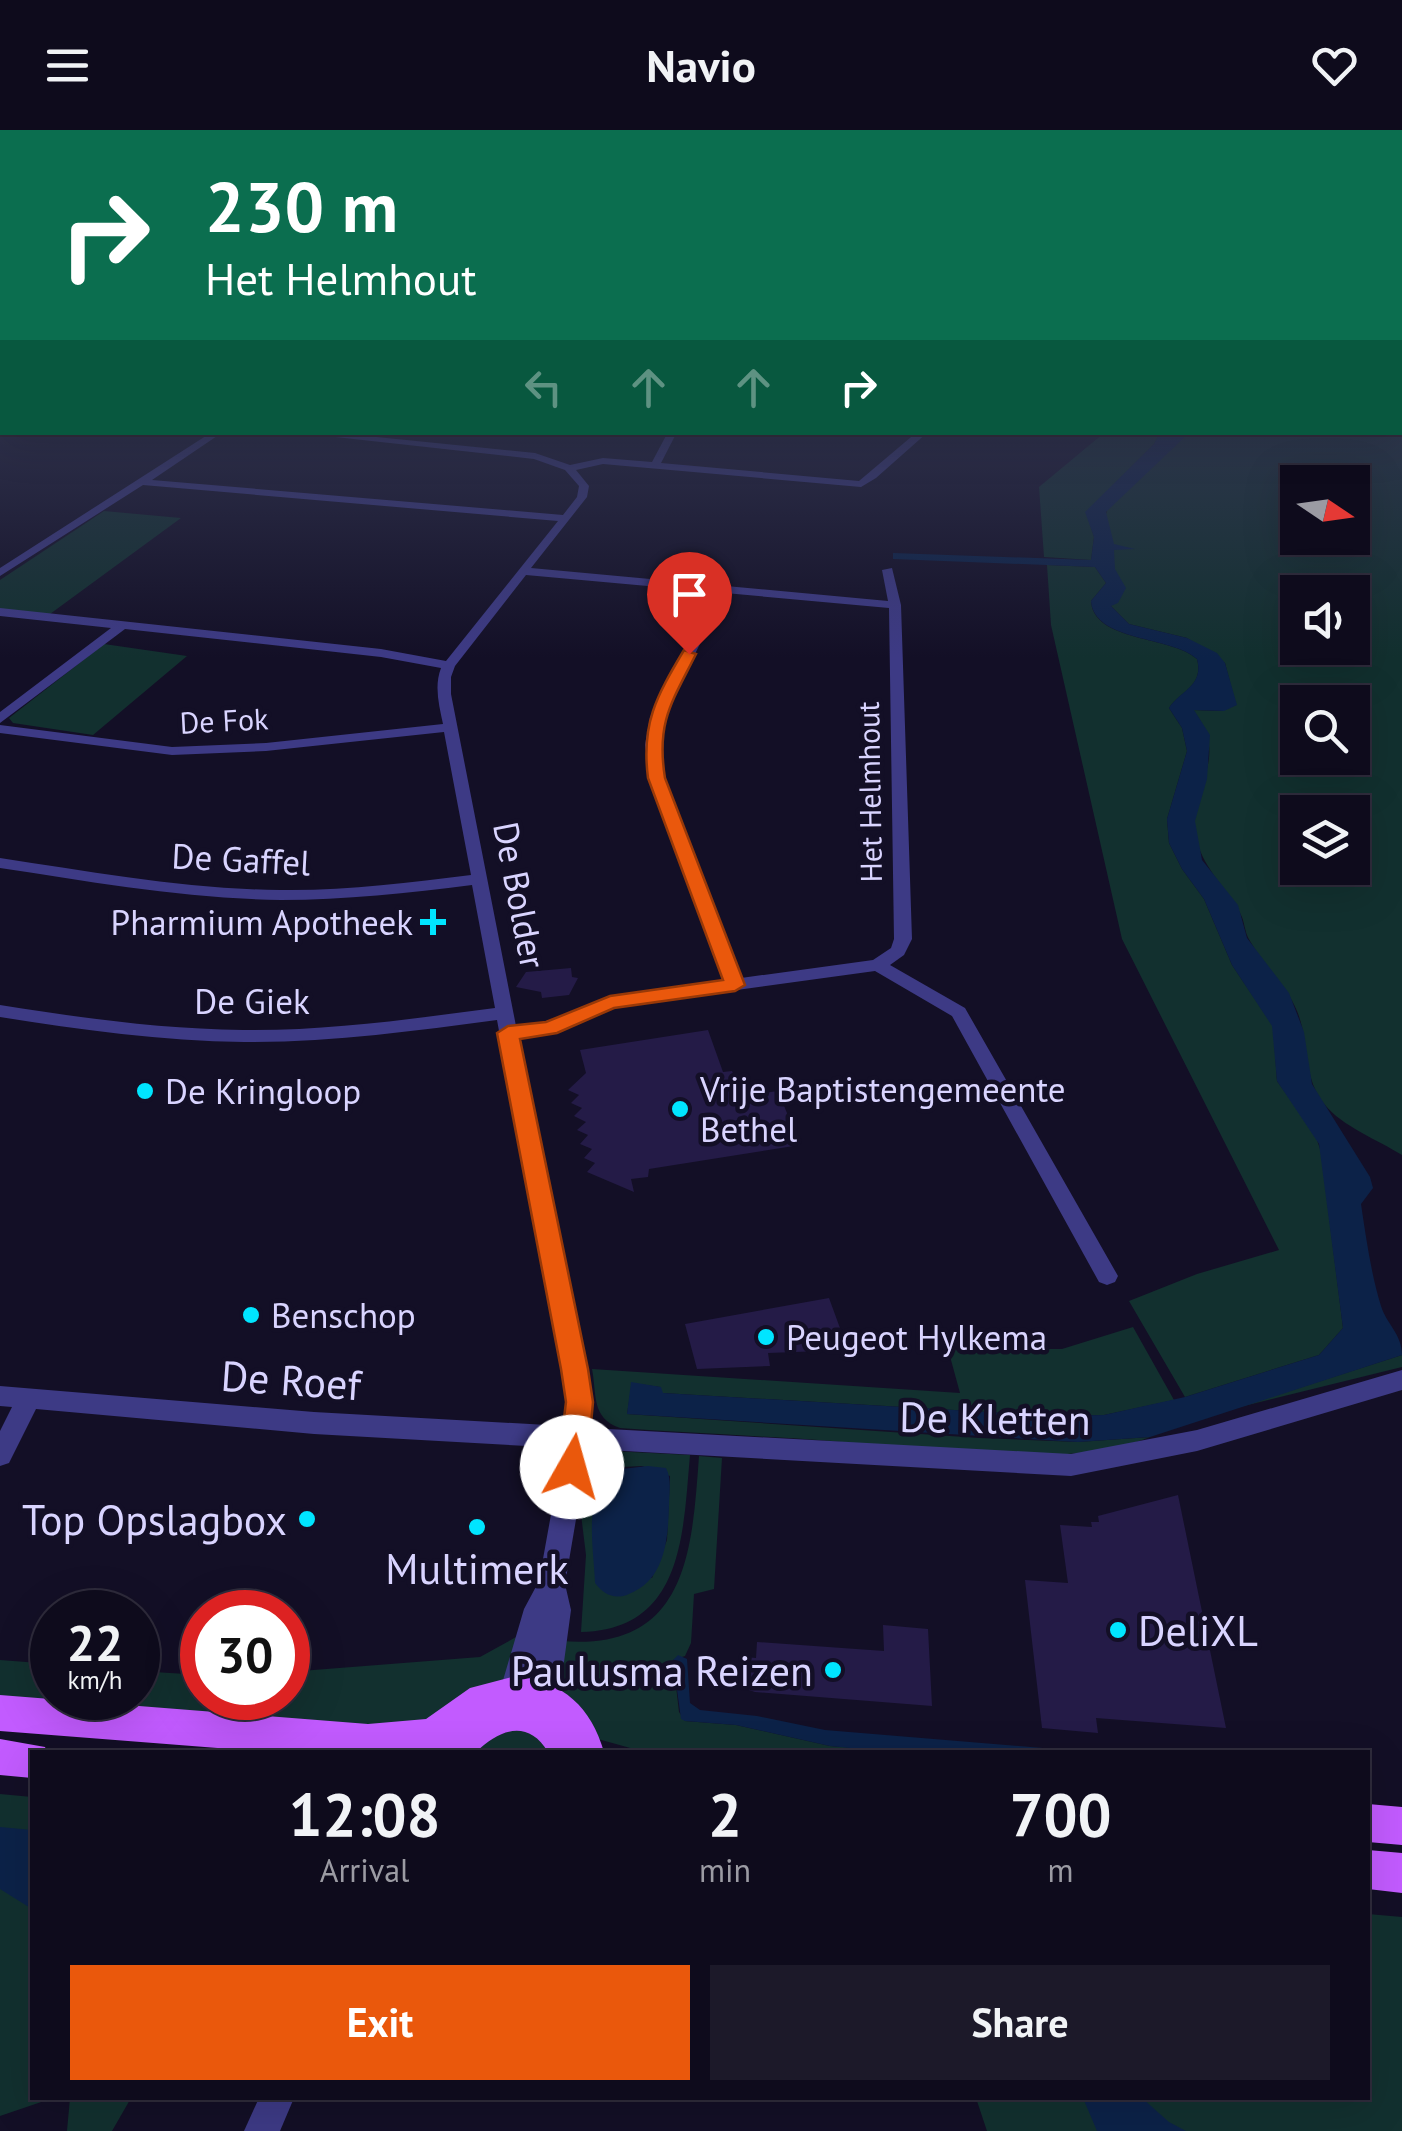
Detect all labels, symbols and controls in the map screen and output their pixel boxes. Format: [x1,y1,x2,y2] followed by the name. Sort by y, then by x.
[646,36,756,94] text: Navio
[40,38,95,93] icon: menu
[1307,38,1362,93] icon: heart
[205,161,398,251] text: 230 m
[40,170,170,300] icon: right
[205,249,476,307] text: Het Helmhout
[516,360,571,415] icon: left
[621,360,676,415] icon: ahead
[726,360,781,415] icon: ahead
[831,360,886,415] icon: right
[1280,465,1370,555] north arrow
[1280,465,1370,885] map controls
[647,552,732,655] pin
[662,567,717,622] icon: arrive
[1280,575,1370,665] button: sound
[1280,685,1370,775] button: search
[179,698,270,742] street label: De Fok
[848,701,890,883] street label: Het Helmhout
[1280,795,1370,885] button: layers
[483,818,557,972] street label: De Bolder
[171,832,311,886] street label: De Gaffel
[111,899,413,945] place label: Pharmium Apotheek
[422,911,444,933] marker: Pharmium Apotheek
[194,978,310,1024] street label: De Giek
[699,1066,1066,1152] place label: Vrije Baptistengemeente Bethel
[165,1068,361,1114] place label: De Kringloop
[134,1080,156,1102] marker: De Kringloop
[669,1098,691,1120] marker: Vrije Baptistengemeente Bethel
[271,1292,416,1338] place label: Benschop
[240,1304,262,1326] marker: Benschop
[786,1314,1047,1360] place label: Peugeot Hylkema
[755,1326,777,1348] marker: Peugeot Hylkema
[219,1348,364,1412] street label: De Roef
[899,1389,1091,1447] street label: De Kletten
[520,1415,624,1519] position arrow
[22,1492,287,1547] place label: Top Opslagbox
[296,1508,318,1530] marker: Top Opslagbox
[466,1516,488,1538] marker: Multimerk
[385,1541,569,1596] place label: Multimerk
[180,1590,310,1720] speed limit sign: 30
[1138,1603,1258,1658] place label: DeliXL
[67,1610,123,1675] text: 22
[1107,1619,1129,1641] marker: DeliXL
[511,1643,813,1698] place label: Paulusma Reizen
[822,1659,844,1681] marker: Paulusma Reizen
[68,1664,122,1696] text: km/h
[288,1775,441,1853] text: 12:08
[708,1775,742,1853] text: 2
[1010,1775,1112,1853] text: 700
[320,1849,409,1891] text: Arrival
[699,1849,751,1891] text: min
[1048,1849,1074,1891] text: m
[70,1965,690,2080] button: Exit
[710,1965,1330,2080] button: Share

